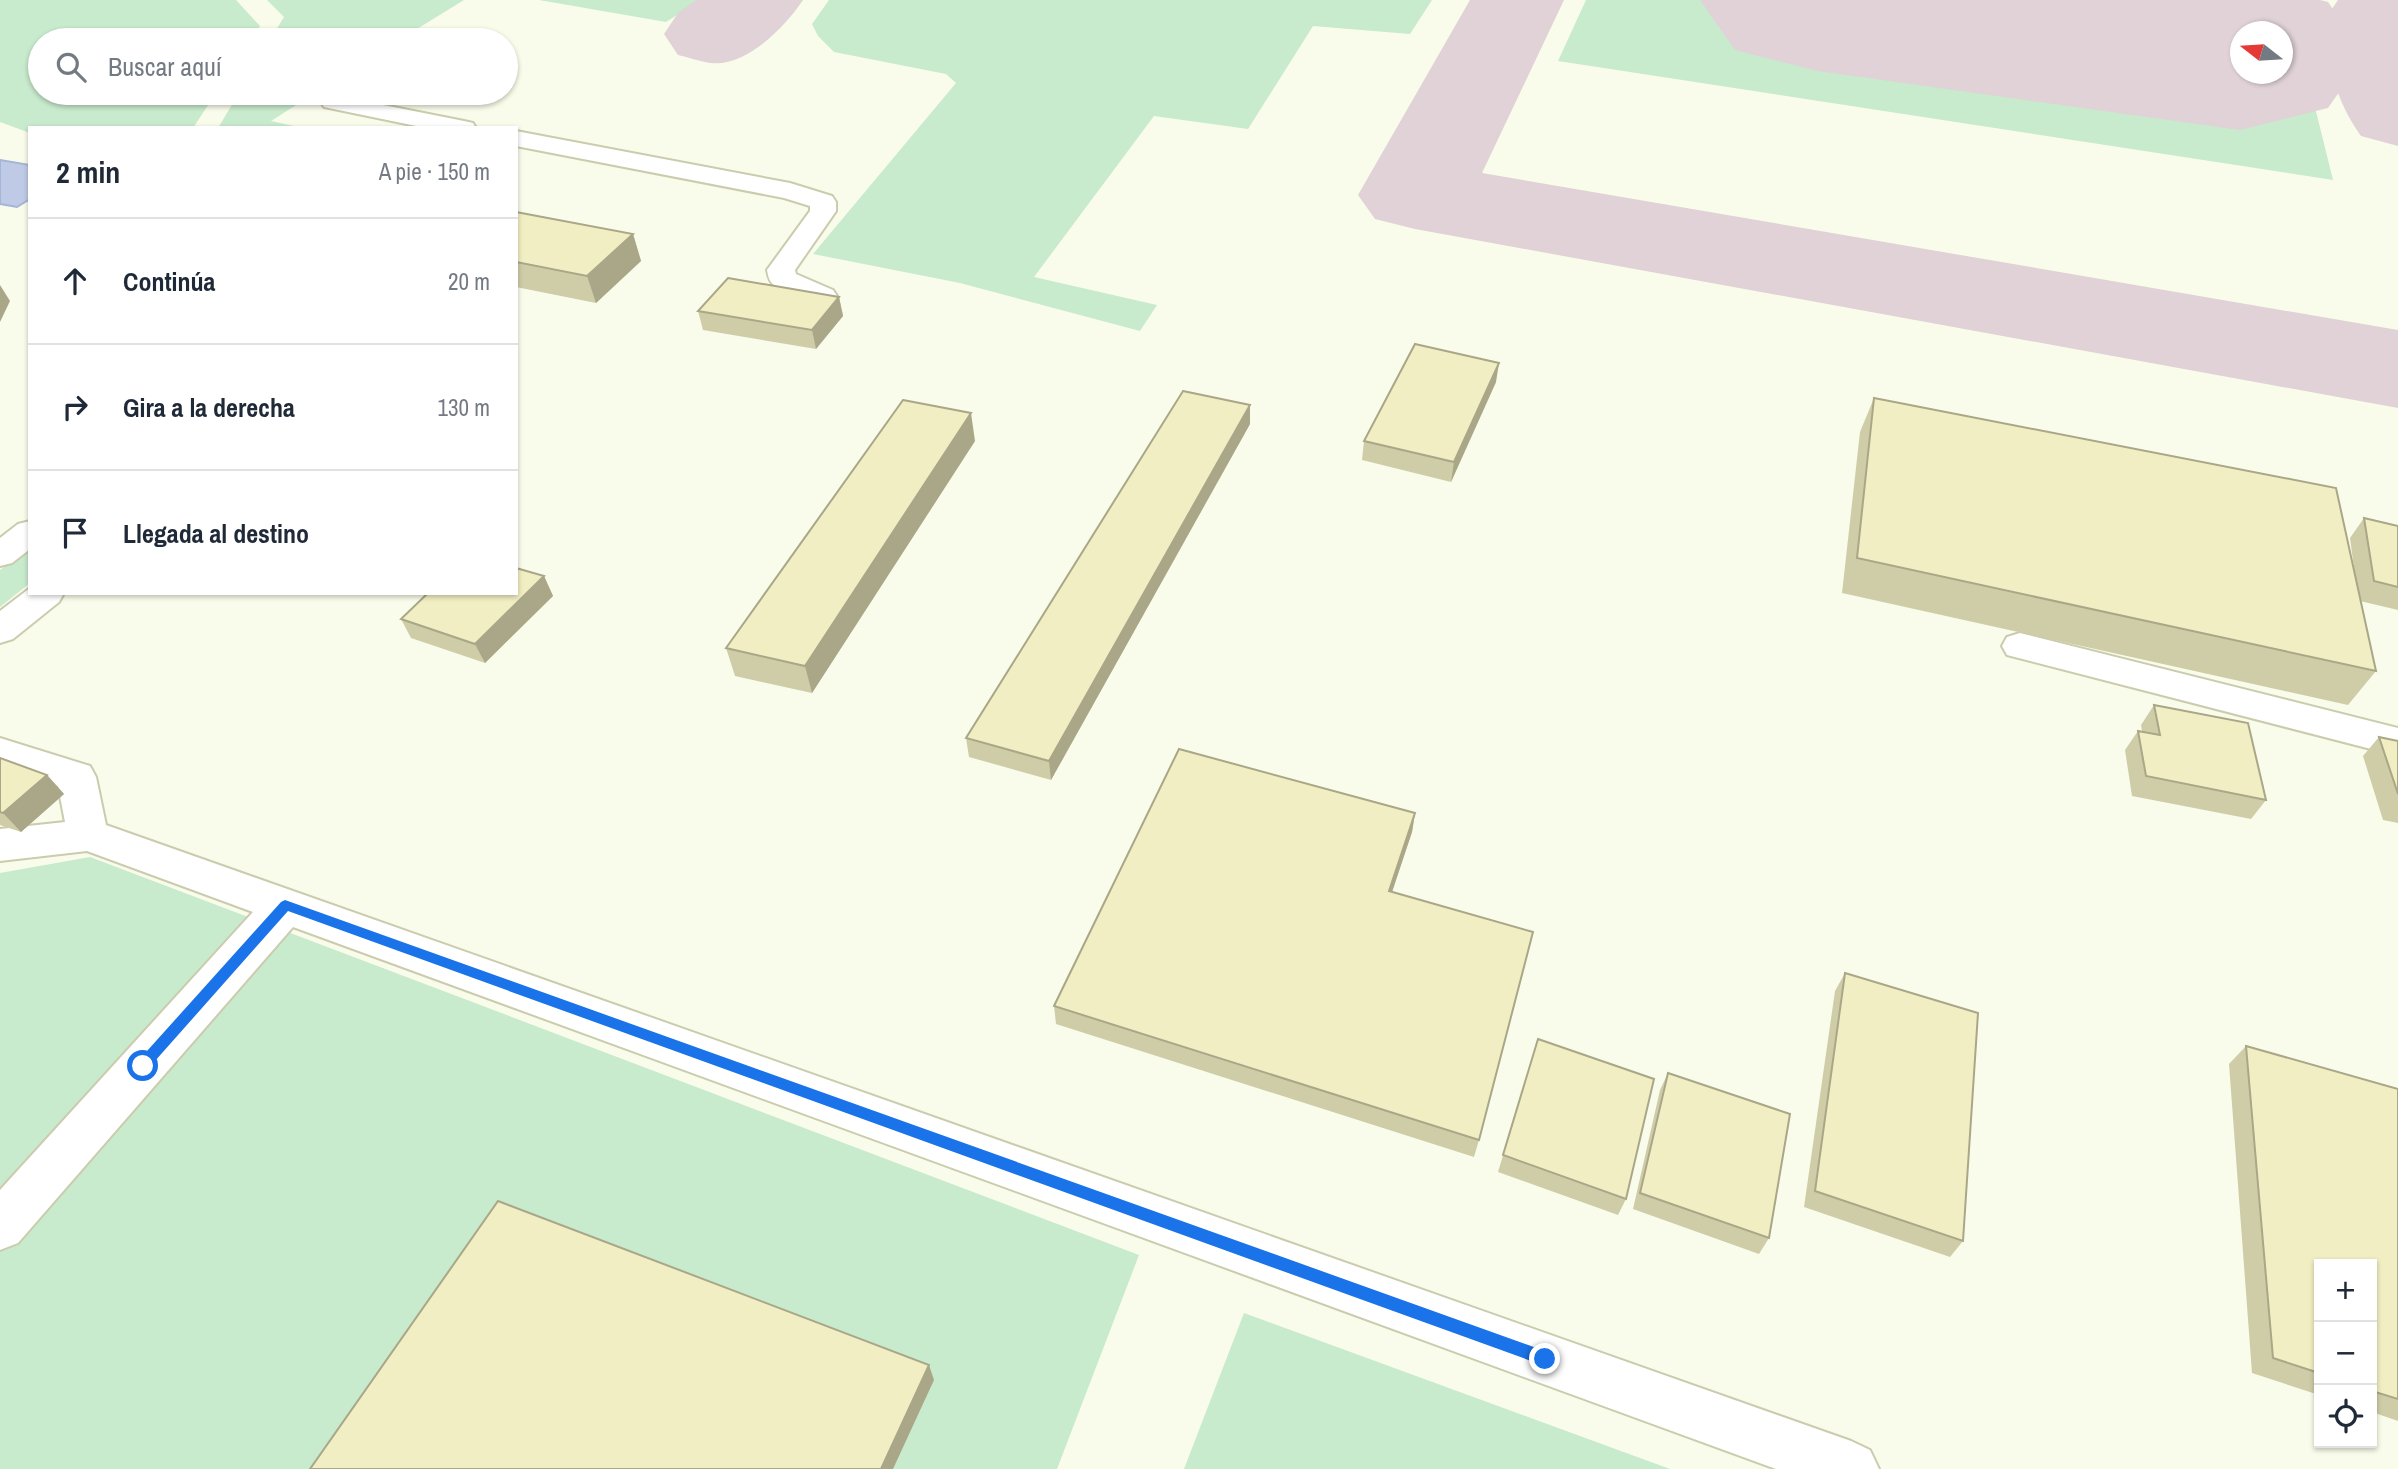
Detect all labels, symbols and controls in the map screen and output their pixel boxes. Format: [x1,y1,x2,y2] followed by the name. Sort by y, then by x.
[2230,21,2293,84] north arrow
[28,28,518,105] search box
[52,48,90,86] icon: search
[108,49,222,84] text: Buscar aquí
[56,152,120,192] text: 2 min
[379,156,490,187] text: A pie · 150 m
[56,262,94,300] icon: ahead
[123,264,215,299] text: Continúa
[448,266,490,297] text: 20 m
[56,388,94,426] icon: right
[123,390,295,425] text: Gira a la derecha
[438,392,490,423] text: 130 m
[56,514,94,552] icon: arrive
[123,516,309,551] text: Llegada al destino
[127,1050,158,1081] route start
[2314,1259,2377,1448] map controls
[2314,1259,2377,1322] button: +
[2314,1322,2377,1385] button: −
[1529,1343,1560,1374] route end
[2314,1385,2377,1448] button: locate

